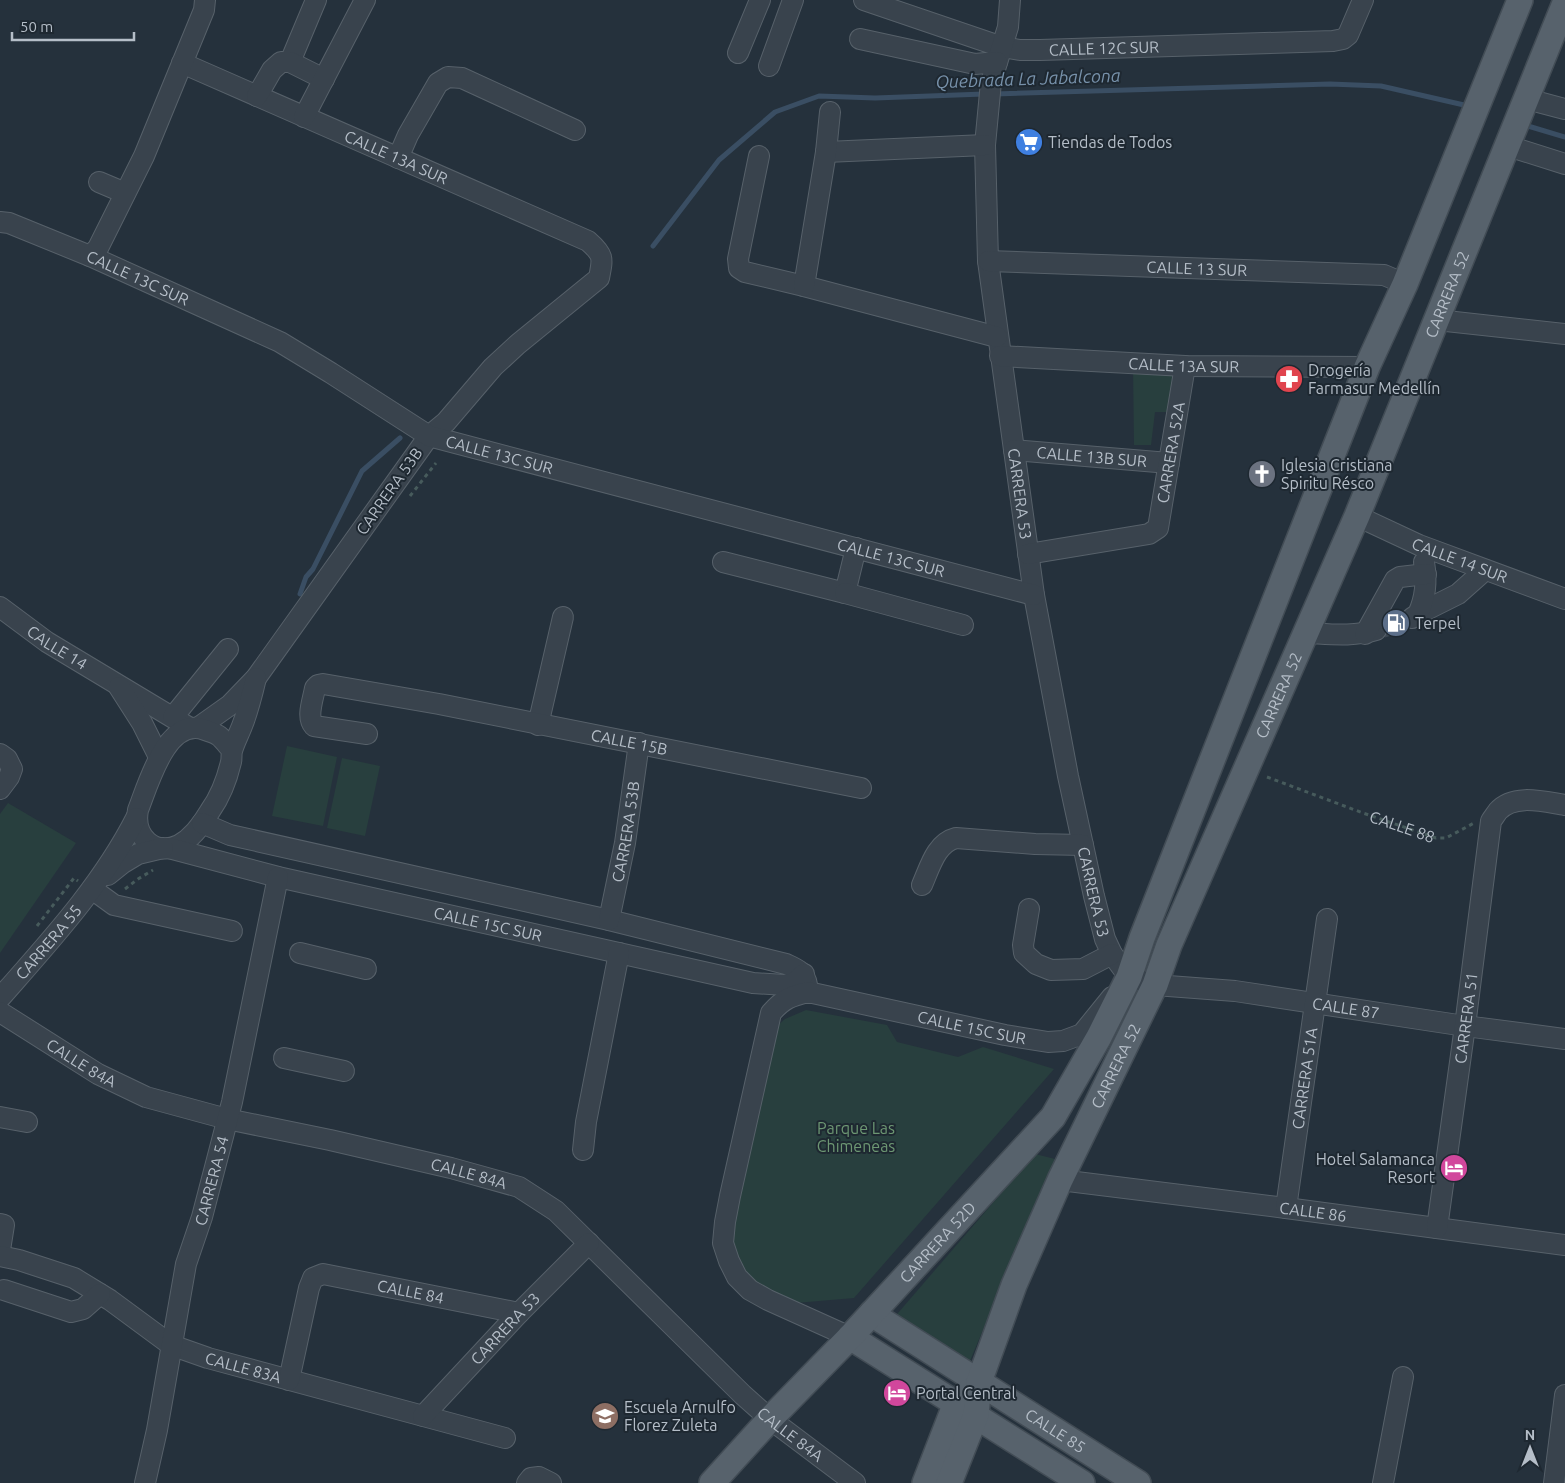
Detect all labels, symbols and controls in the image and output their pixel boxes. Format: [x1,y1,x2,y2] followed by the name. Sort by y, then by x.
[12,10,135,42] scale bar
[20,18,53,35] text: 50 m
[1048,37,1159,59] street label: CALLE 12C SUR
[935,65,1121,92] water label: Quebrada La Jabalcona
[342,126,451,187] street label: CALLE 13A SUR
[1014,127,1044,157] supermarket icon: Tiendas de Todos
[1048,133,1172,151] place label: Tiendas de Todos
[84,247,192,309] street label: CALLE 13C SUR
[1421,248,1473,340] street label: CARRERA 52
[1146,258,1247,279] street label: CALLE 13 SUR
[1128,354,1239,375] street label: CALLE 13A SUR
[1308,361,1440,397] place label: Drogería Farmasur Medellín
[1274,364,1304,394] pharmacy icon: Drogería Farmasur Medellín
[1153,400,1188,505] street label: CARRERA 52A
[444,432,555,477] street label: CALLE 13C SUR
[1036,443,1148,470] street label: CALLE 13B SUR
[352,444,426,538] street label: CARRERA 53B
[1005,447,1035,541] street label: CARRERA 53
[1281,456,1393,492] place label: Iglesia Cristiana Spiritu Résco
[1247,459,1277,489] church icon: Iglesia Cristiana Spiritu Résco
[1409,534,1510,586] street label: CALLE 14 SUR
[835,535,947,580] street label: CALLE 13C SUR
[1381,608,1411,638] fuel station icon: Terpel
[1415,614,1460,632] place label: Terpel
[24,621,90,673] street label: CALLE 14
[1252,649,1305,741] street label: CARRERA 52
[589,725,669,758] street label: CALLE 15B
[608,780,643,884] street label: CARRERA 53B
[1367,807,1437,846] street label: CALLE 88
[1075,845,1113,939] street label: CARRERA 53
[12,901,85,983] street label: CARRERA 55
[432,903,544,945] street label: CALLE 15C SUR
[1451,971,1481,1065] street label: CARRERA 51
[1311,994,1381,1022] street label: CALLE 87
[916,1007,1027,1047] street label: CALLE 15C SUR
[1087,1021,1144,1111] street label: CARRERA 52
[1288,1026,1321,1130] street label: CARRERA 51A
[43,1035,120,1091] street label: CALLE 84A
[817,1119,895,1155] park label: Parque Las Chimeneas
[191,1134,232,1228] street label: CARRERA 54
[1316,1150,1436,1186] place label: Hotel Salamanca Resort
[1439,1153,1469,1183] hotel icon: Hotel Salamanca Resort
[429,1155,509,1192] street label: CALLE 84A
[896,1198,979,1286] street label: CARRERA 52D
[1278,1198,1348,1225] street label: CALLE 86
[376,1276,446,1307] street label: CALLE 84
[467,1289,543,1368] street label: CARRERA 53
[203,1349,284,1386] street label: CALLE 83A
[882,1378,912,1408] hotel icon: Portal Central
[916,1384,1016,1402] place label: Portal Central
[624,1398,736,1434] place label: Escuela Arnulfo Florez Zuleta
[590,1401,620,1431] school or university icon: Escuela Arnulfo Florez Zuleta
[754,1403,827,1465] street label: CALLE 84A
[1022,1405,1089,1456] street label: CALLE 85
[1505,1423,1555,1473] north arrow
[1525,1427,1535,1443] text: N

